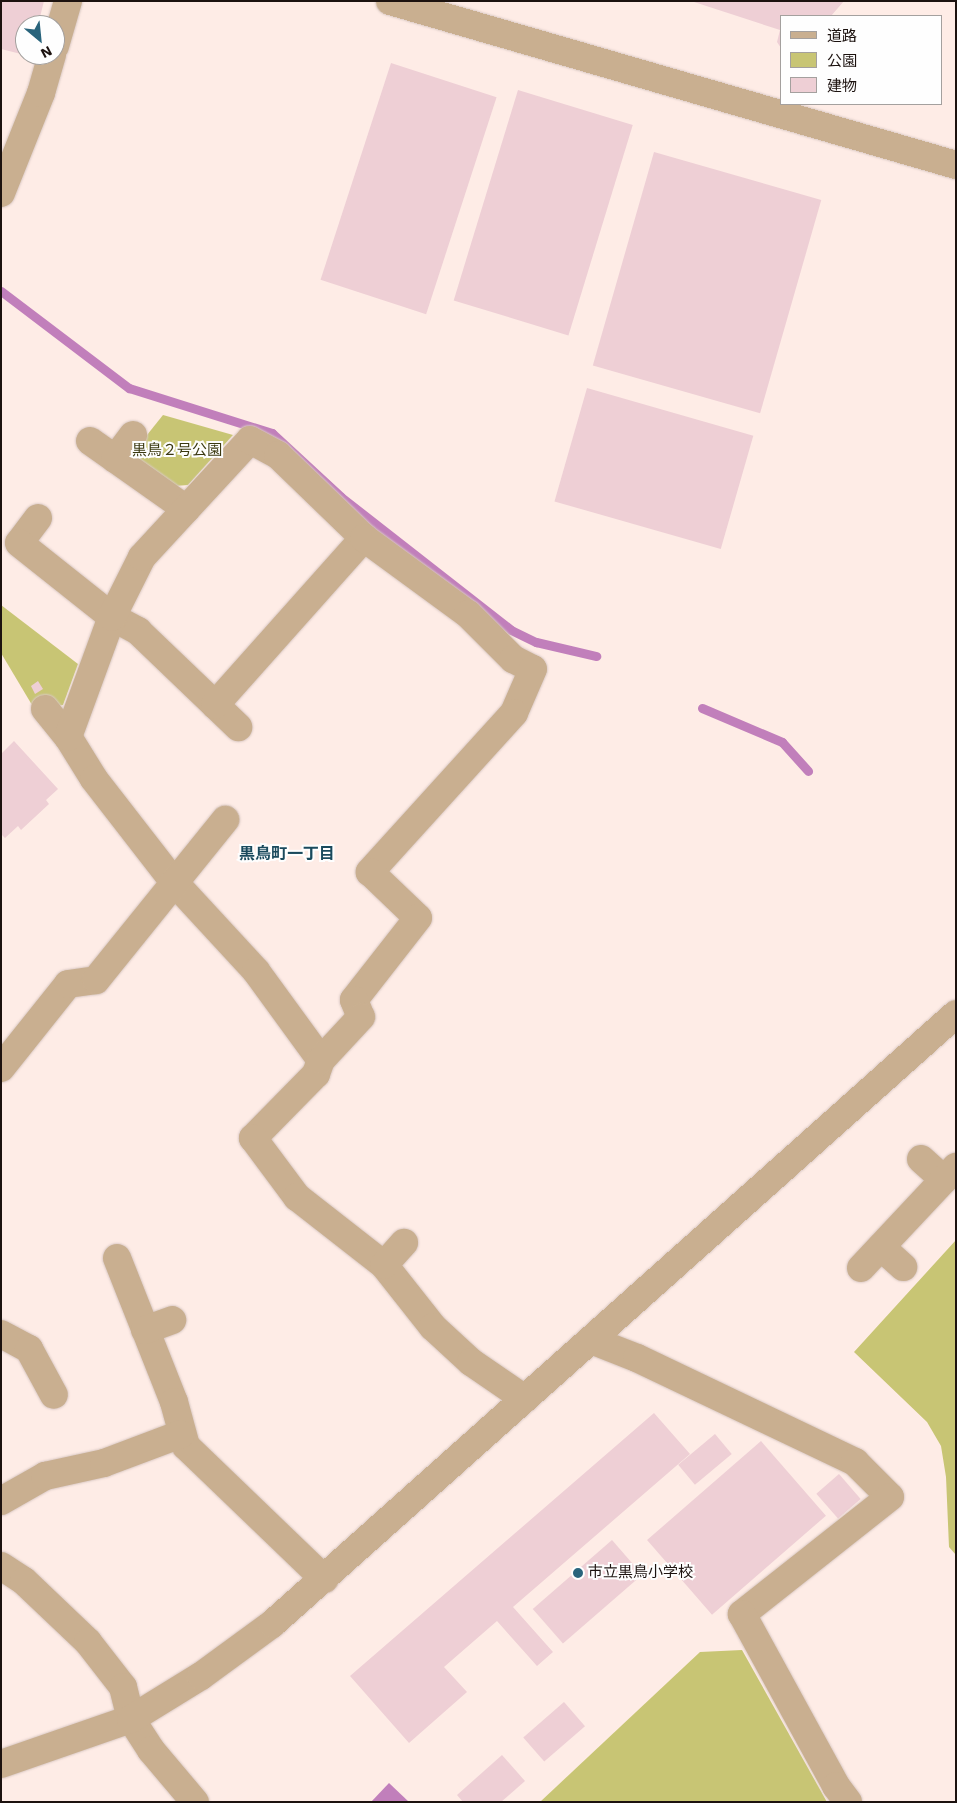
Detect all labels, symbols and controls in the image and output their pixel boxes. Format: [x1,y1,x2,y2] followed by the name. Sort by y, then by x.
[15,15,65,65] north arrow
[780,15,942,105] legend
[827,27,857,45] text: 道路
[38,43,55,62] text: N
[827,52,857,70] text: 公園
[827,77,857,95] text: 建物
[132,442,222,460] park label: 黒鳥２号公園
[239,844,335,864] district label: 黒鳥町一丁目
[588,1564,693,1582] place label: 市立黒鳥小学校
[572,1567,584,1579] marker: 市立黒鳥小学校

